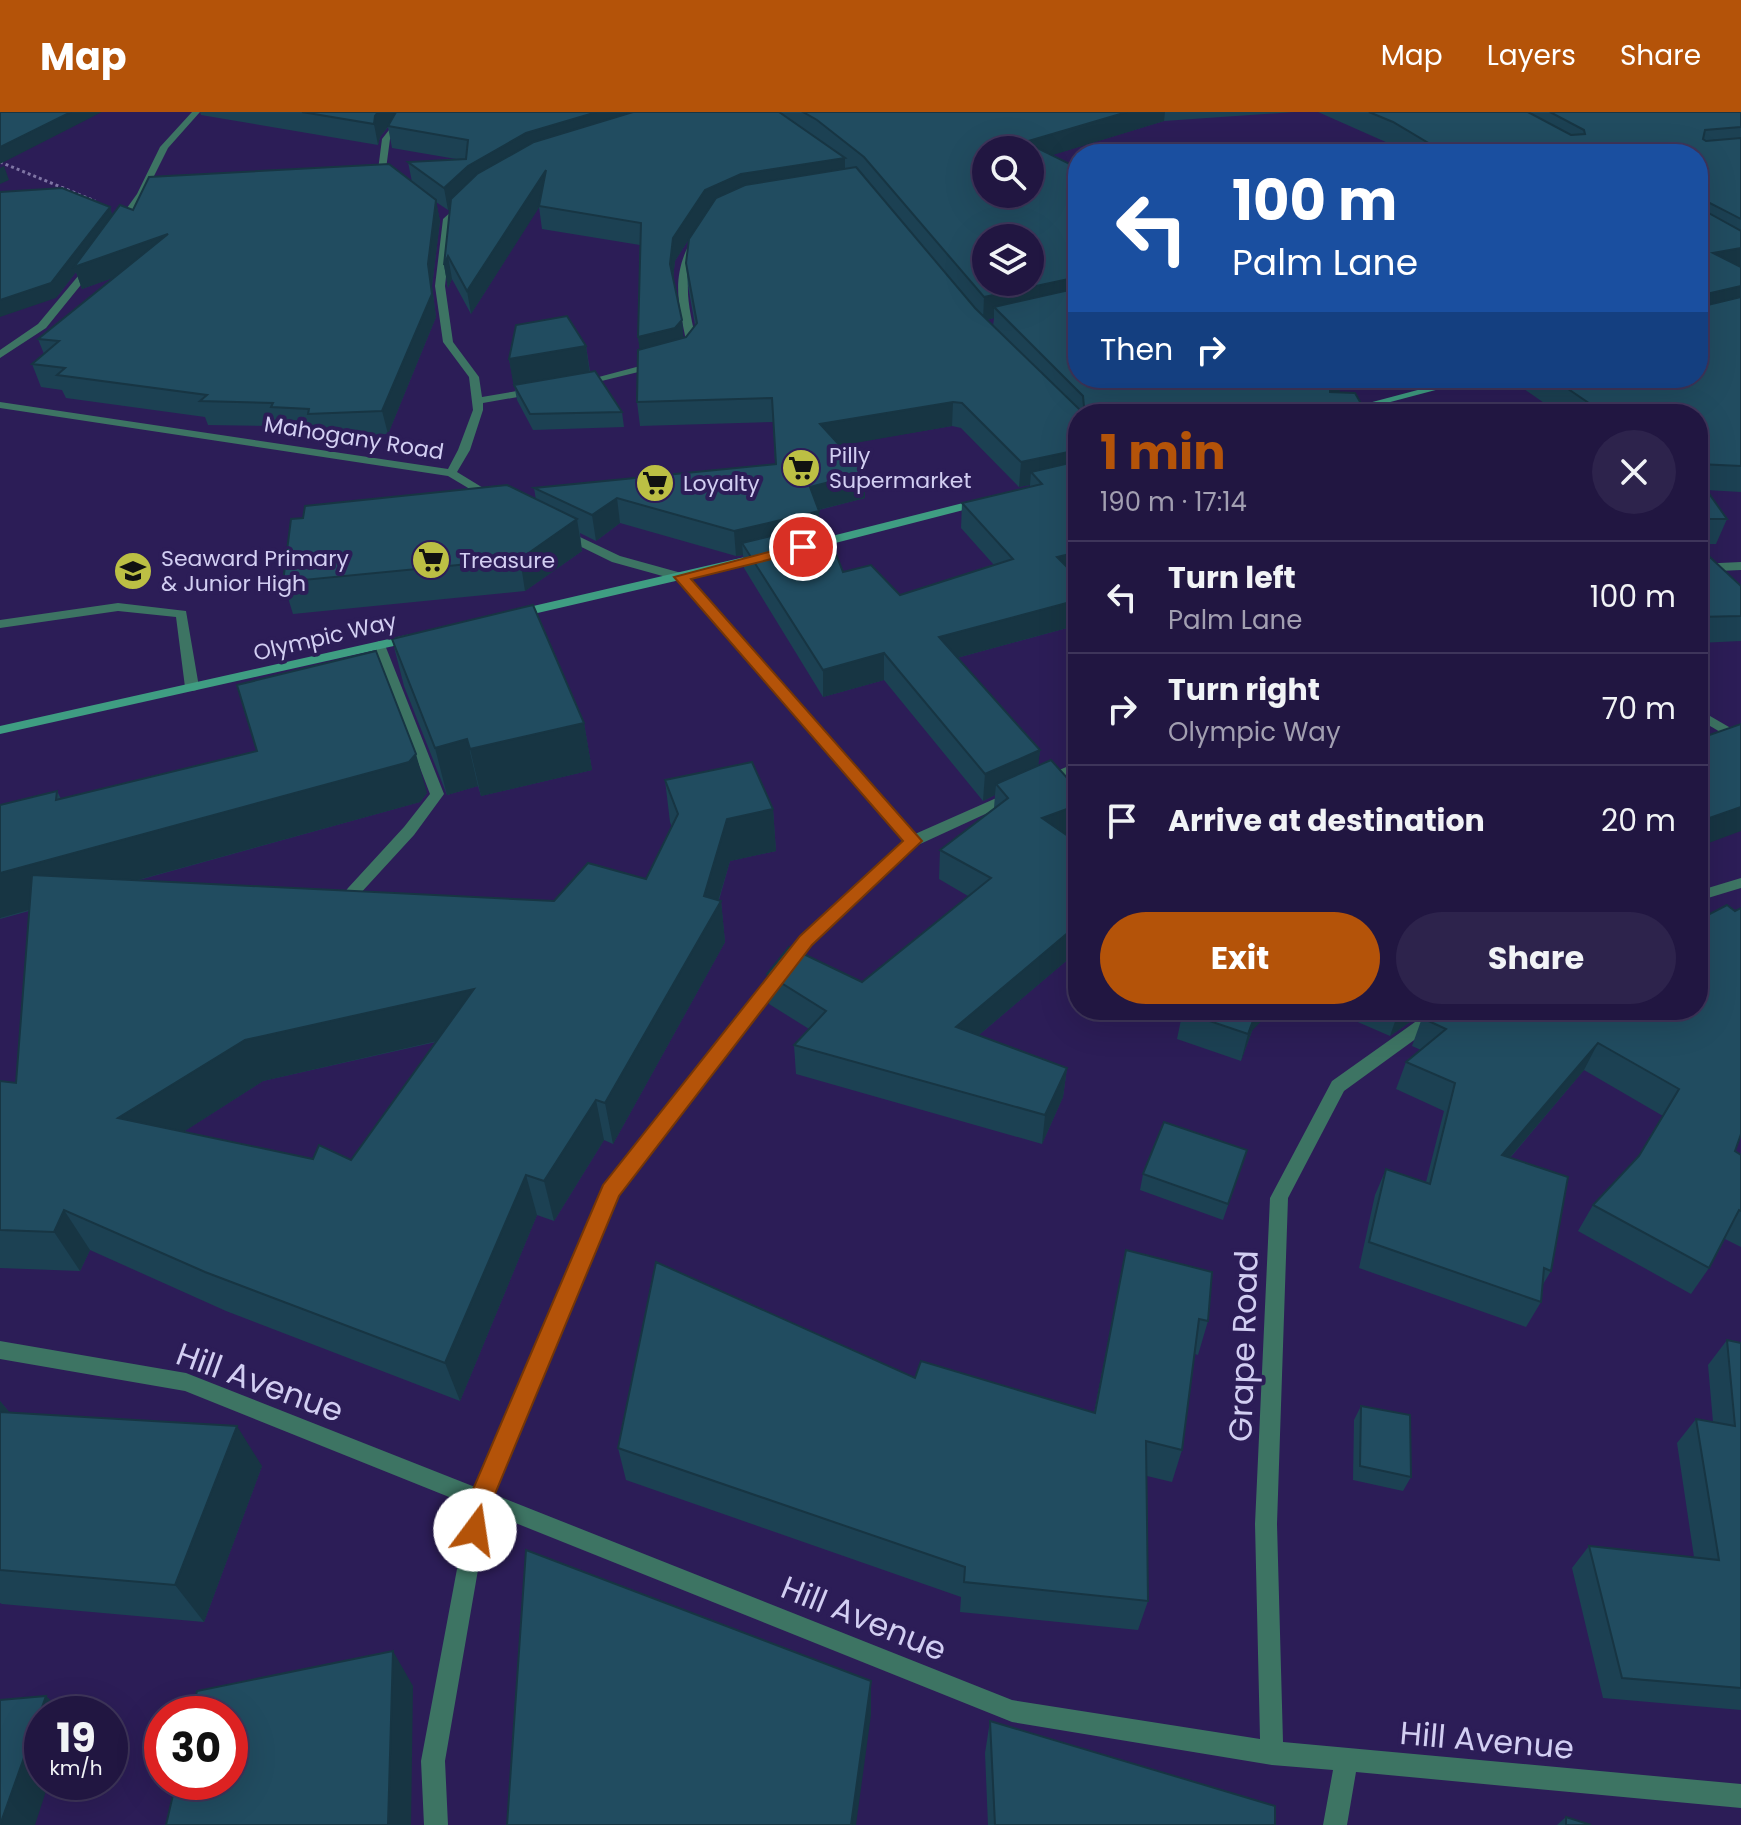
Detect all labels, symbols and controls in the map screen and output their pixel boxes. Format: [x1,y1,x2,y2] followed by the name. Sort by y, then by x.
[40,30,127,83] text: Map
[1381,36,1443,75] text: Map
[1487,36,1576,75] text: Layers
[1620,36,1701,75] text: Share
[972,136,1044,296] map controls
[972,136,1044,208] button: search
[1232,161,1397,240] text: 100 m
[1100,176,1204,280] icon: left
[972,224,1044,296] button: layers
[1232,237,1418,288] text: Palm Lane
[1100,328,1173,371] text: Then
[1189,328,1233,372] icon: right
[262,409,446,467] street label: Mahogany Road
[1100,419,1226,486] text: 1 min
[1592,430,1676,514] button: close
[829,440,971,496] place label: Pilly Supermarket
[780,447,822,489] supermarket icon: Pilly Supermarket
[634,462,676,504] supermarket icon: Loyalty
[683,468,760,499] place label: Loyalty
[1100,484,1247,520] text: 190 m · 17:14
[769,513,837,581] pin
[781,525,825,569] icon: arrive
[410,539,452,581] supermarket icon: Treasure
[161,543,349,599] place label: Seaward Primary & Junior High
[459,545,555,576] place label: Treasure
[112,550,154,592] school or university icon: Seaward Primary & Junior High
[1168,556,1296,599] text: Turn left
[1100,575,1144,619] icon: left
[1590,575,1676,618] text: 100 m
[1168,602,1302,638] text: Palm Lane
[250,605,400,669] street label: Olympic Way
[1168,668,1320,711] text: Turn right
[1100,687,1144,731] icon: right
[1602,687,1676,730] text: 70 m
[1168,714,1341,750] text: Olympic Way
[1100,799,1144,843] icon: arrive
[1168,799,1485,842] text: Arrive at destination
[1601,799,1676,842] text: 20 m
[1100,912,1380,1004] button: Exit
[1396,912,1676,1004] button: Share
[1217,1249,1269,1443] street label: Grape Road
[170,1331,350,1433] street label: Hill Avenue
[433,1488,517,1572] position arrow
[775,1564,953,1672] street label: Hill Avenue
[144,1696,248,1800] speed limit sign: 30
[56,1710,96,1766] text: 19
[1398,1710,1576,1770] street label: Hill Avenue
[49,1754,103,1782] text: km/h

